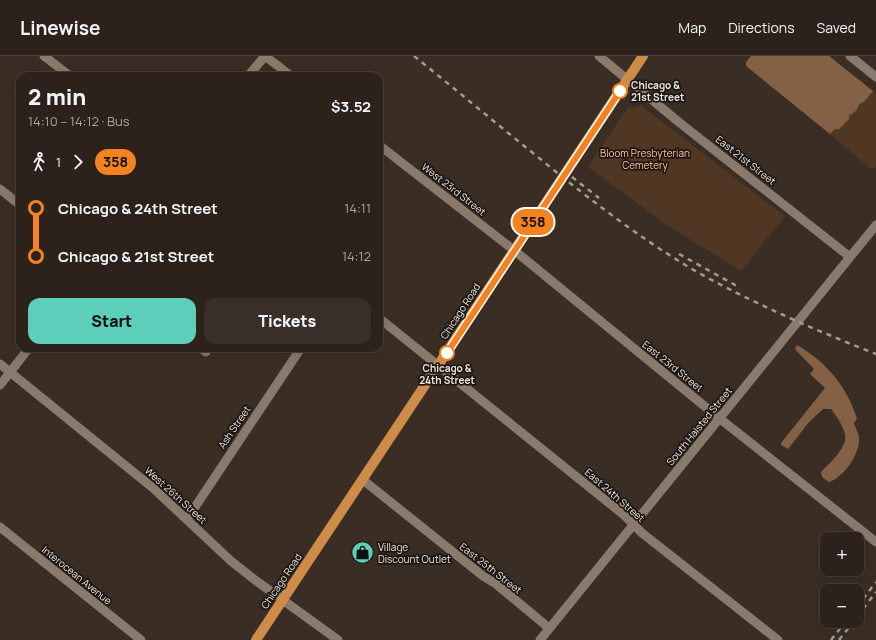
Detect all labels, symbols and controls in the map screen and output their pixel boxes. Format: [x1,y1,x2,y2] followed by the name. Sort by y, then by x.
[20,15,101,41] text: Linewise
[678,18,706,37] text: Map
[728,18,795,37] text: Directions
[817,18,856,37] text: Saved
[631,78,684,104] place label: Chicago & 21st Street
[28,82,86,112] text: 2 min
[612,83,628,99] marker: Chicago & 21st Street
[331,96,371,117] text: $3.52
[28,112,130,130] text: 14:10 – 14:12 · Bus
[713,132,779,188] street label: East 21st Street
[600,146,690,172] park label: Bloom Presbyterian Cemetery
[28,151,50,173] icon: walk
[67,151,89,173] icon: forward
[103,152,128,171] text: 358
[56,153,61,171] text: 1
[419,160,489,218] street label: West 23rd Street
[58,198,218,219] text: Chicago & 24th Street
[344,199,371,217] text: 14:11
[510,209,556,235] line badge: 358
[521,212,545,231] text: 358
[58,246,214,267] text: Chicago & 21st Street
[342,247,371,265] text: 14:12
[437,280,483,342] street label: Chicago Road
[28,298,196,344] button: Start
[204,298,371,344] button: Tickets
[640,337,706,395] street label: East 23rd Street
[439,345,455,361] marker: Chicago & 24th Street
[419,361,475,387] place label: Chicago & 24th Street
[663,384,735,468] street label: South Halsted Street
[215,403,253,451] street label: Ash Street
[142,463,210,527] street label: West 26th Street
[582,465,648,525] street label: East 24th Street
[820,532,864,628] map controls
[820,532,864,576] button: +
[457,539,525,597] street label: East 25th Street
[350,540,376,566] shop icon: Village Discount Outlet
[378,540,451,566] place label: Village Discount Outlet
[39,542,115,608] street label: Interocean Avenue
[257,550,305,611] street label: Chicago Road
[820,584,864,628] button: −

